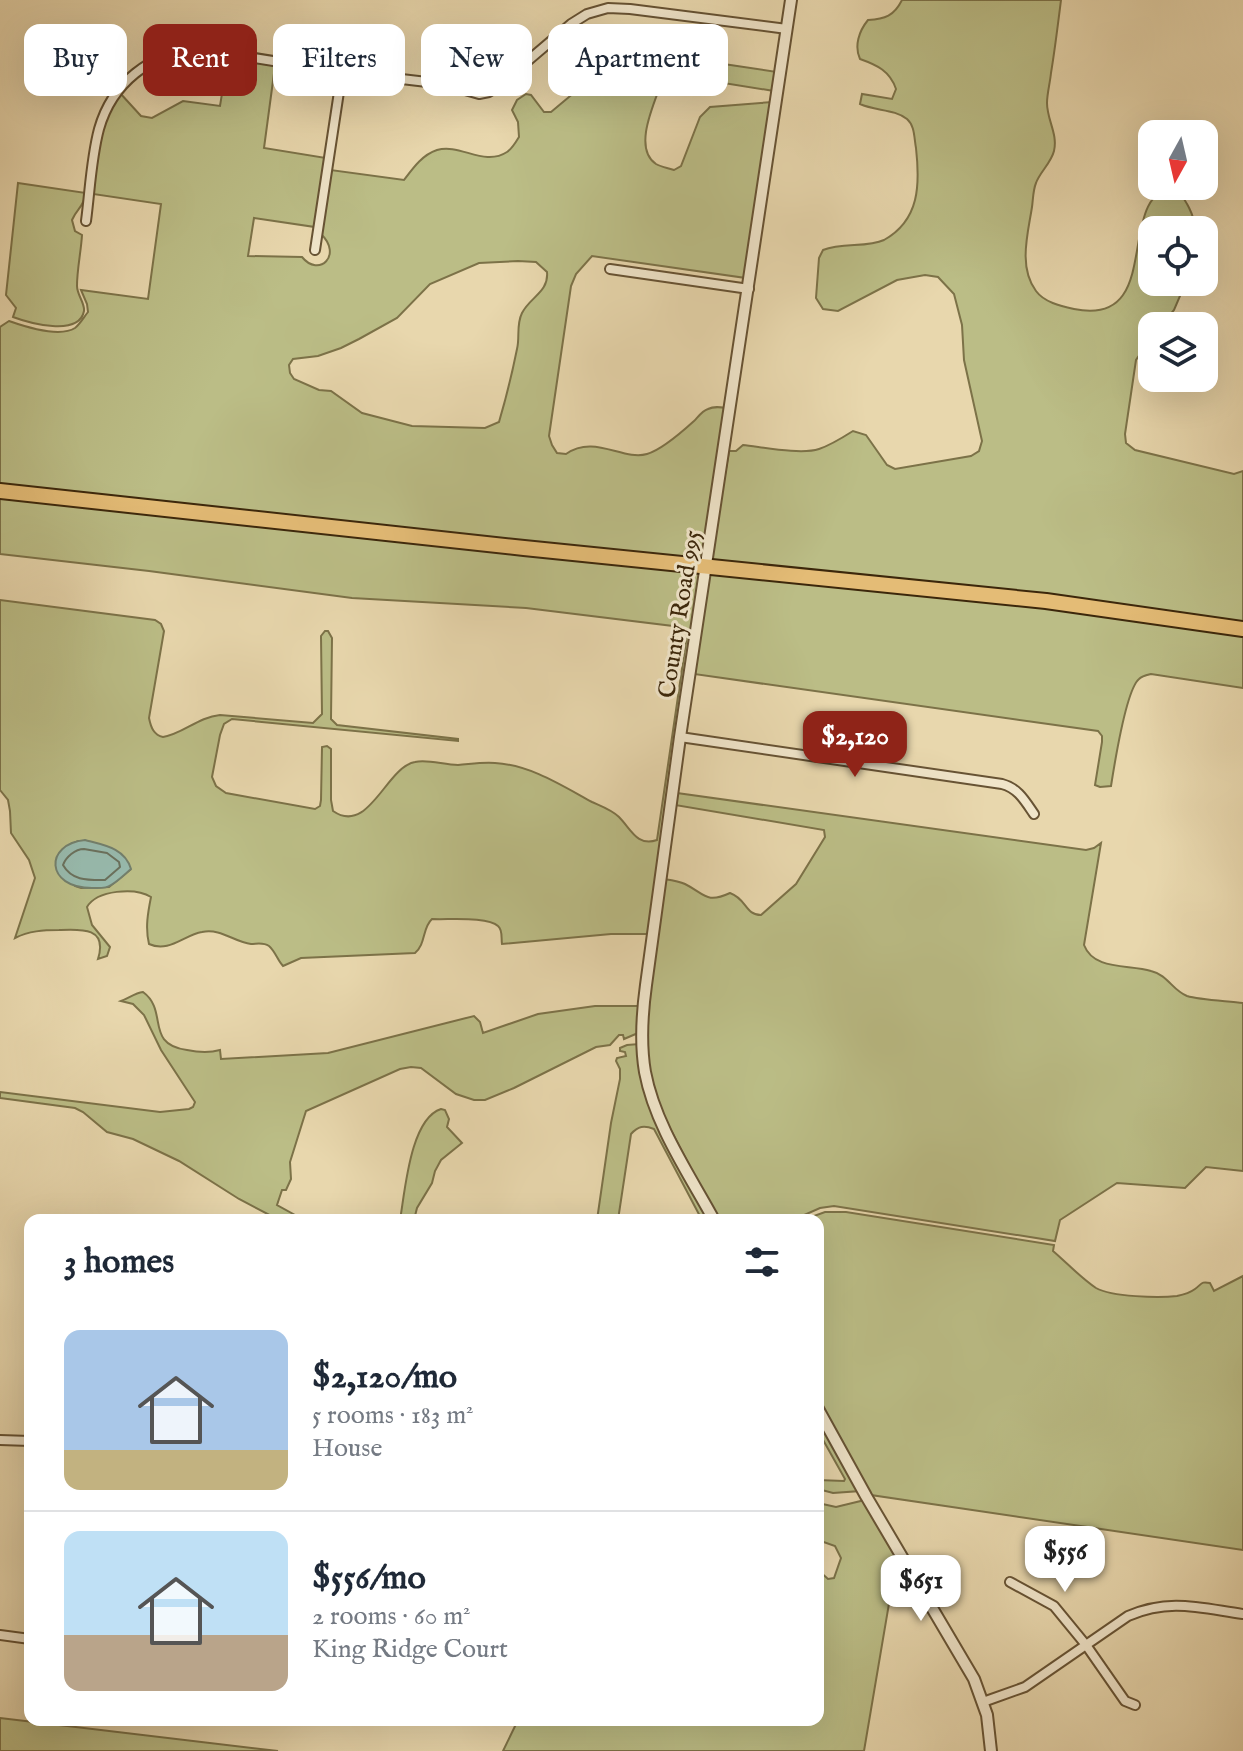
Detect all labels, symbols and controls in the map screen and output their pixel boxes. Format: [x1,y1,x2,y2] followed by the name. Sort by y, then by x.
[24,24,127,96] chip: Buy
[143,24,257,96] chip: Rent
[273,24,405,96] chip: Filters
[421,24,532,96] chip: New
[548,24,728,96] chip: Apartment
[1138,120,1218,200] north arrow
[1138,120,1218,392] map controls
[1138,216,1218,296] button: locate
[1138,312,1218,392] button: layers
[652,528,709,700] street label: County Road 995
[790,711,920,779] pin: $2,120
[821,720,889,753] text: $2,120
[740,1240,784,1284] icon: filters
[64,1241,174,1284] text: 3 homes
[312,1356,457,1399] text: $2,120/mo
[128,1362,224,1458] icon: home
[312,1399,474,1432] text: 5 rooms · 183 m²
[312,1432,382,1465] text: House
[1018,1526,1112,1594] pin: $556
[1043,1535,1087,1568] text: $556
[874,1555,968,1623] pin: $651
[312,1557,426,1600] text: $556/mo
[128,1563,224,1659] icon: home
[899,1564,943,1597] text: $651
[312,1600,471,1633] text: 2 rooms · 60 m²
[312,1633,508,1666] text: King Ridge Court

